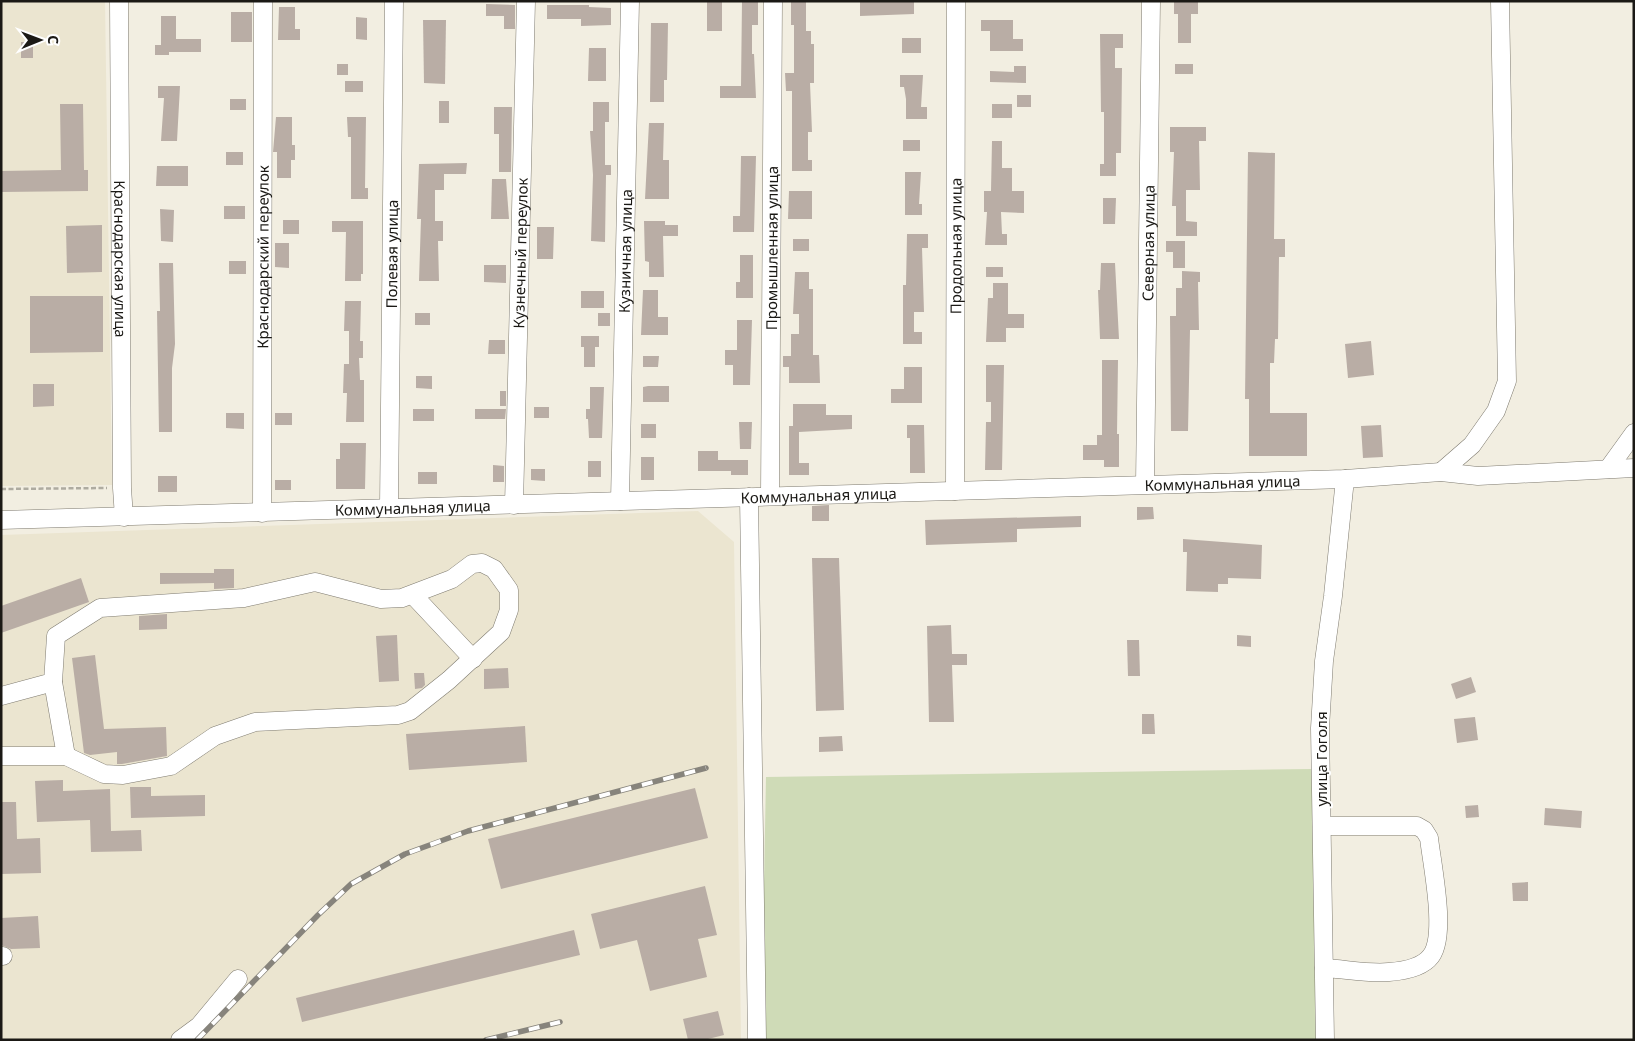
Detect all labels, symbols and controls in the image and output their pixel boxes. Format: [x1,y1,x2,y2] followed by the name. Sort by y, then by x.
[15,15,65,65] north arrow
[44,35,63,44] text: С
[252,165,273,349] street label: Краснодарский переулок
[761,166,782,330] street label: Промышленная улица
[508,177,532,329] street label: Кузнечный переулок
[945,178,966,314] street label: Продольная улица
[110,180,131,338] street label: Краснодарская улица
[1137,185,1159,301] street label: Северная улица
[614,189,636,313] street label: Кузничная улица
[381,199,402,309] street label: Полевая улица
[1144,470,1301,495] street label: Коммунальная улица
[740,483,897,507] street label: Коммунальная улица
[335,495,491,520] street label: Коммунальная улица
[1311,711,1331,807] street label: улица Гоголя

